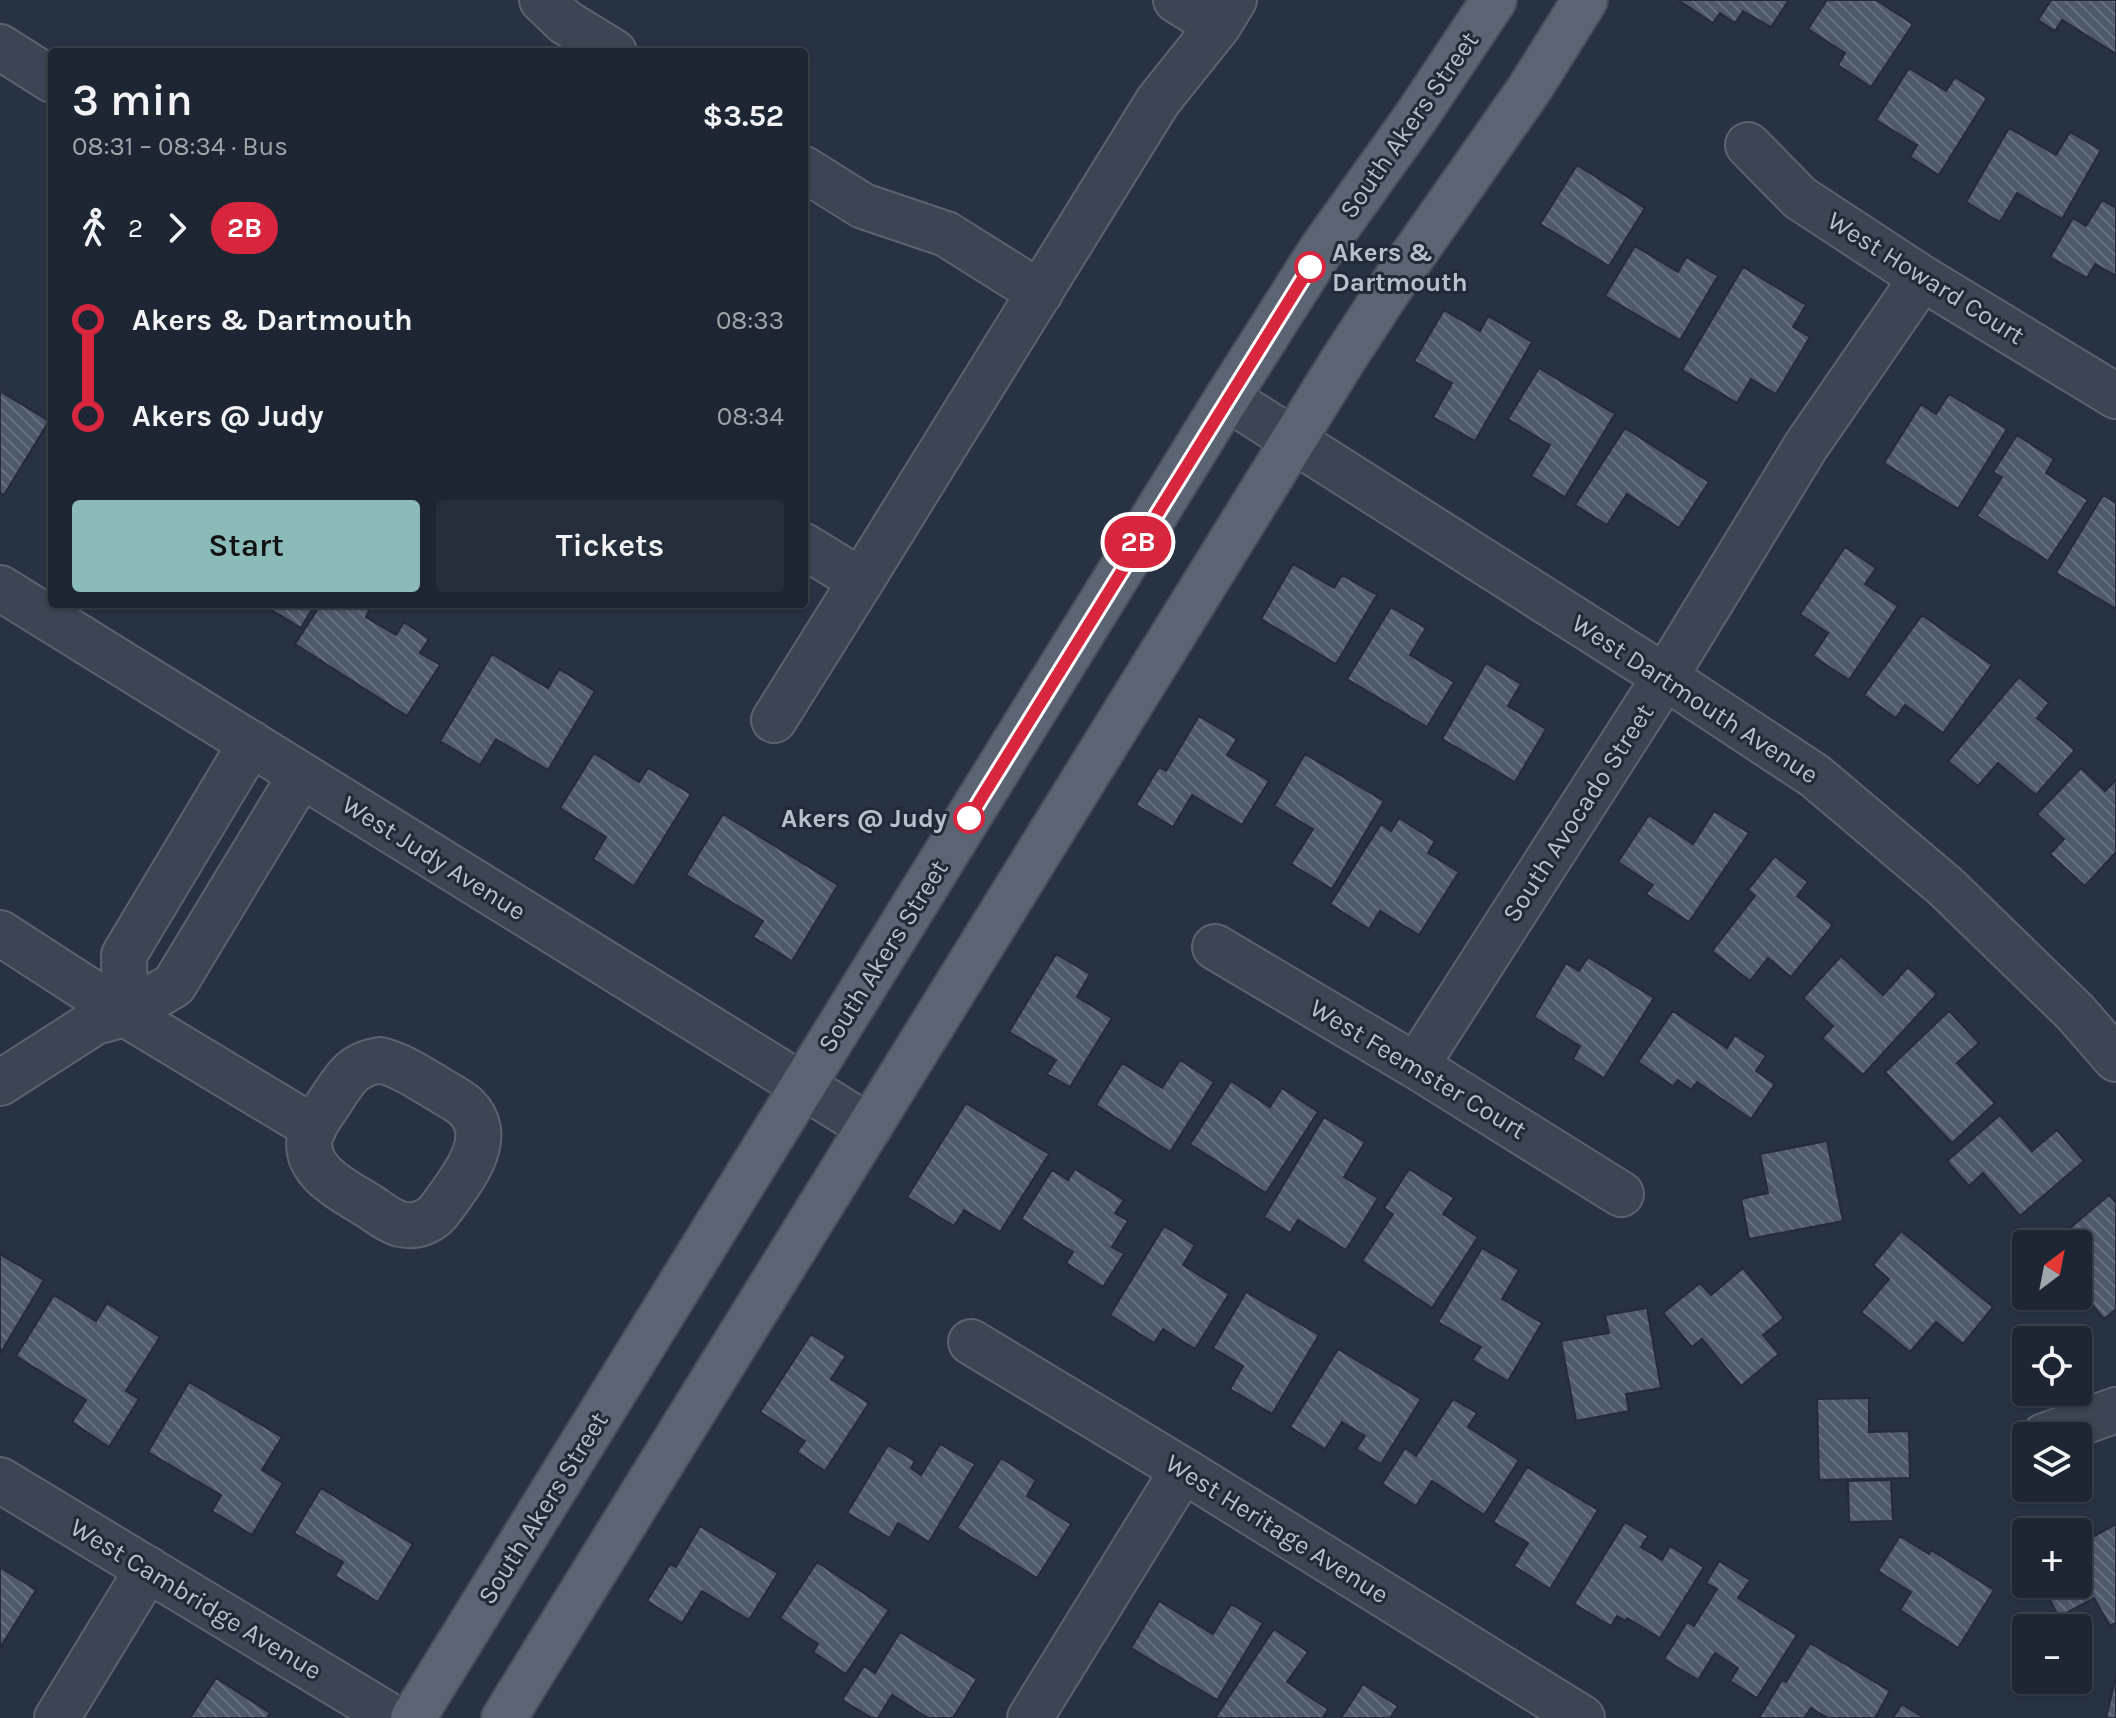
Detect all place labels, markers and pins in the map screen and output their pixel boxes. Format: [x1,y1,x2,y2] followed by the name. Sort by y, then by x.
[1332,237,1468,298] place label: Akers & Dartmouth
[1295,252,1325,282] marker: Akers & Dartmouth
[781,803,947,834] place label: Akers @ Judy
[954,803,984,833] marker: Akers @ Judy

